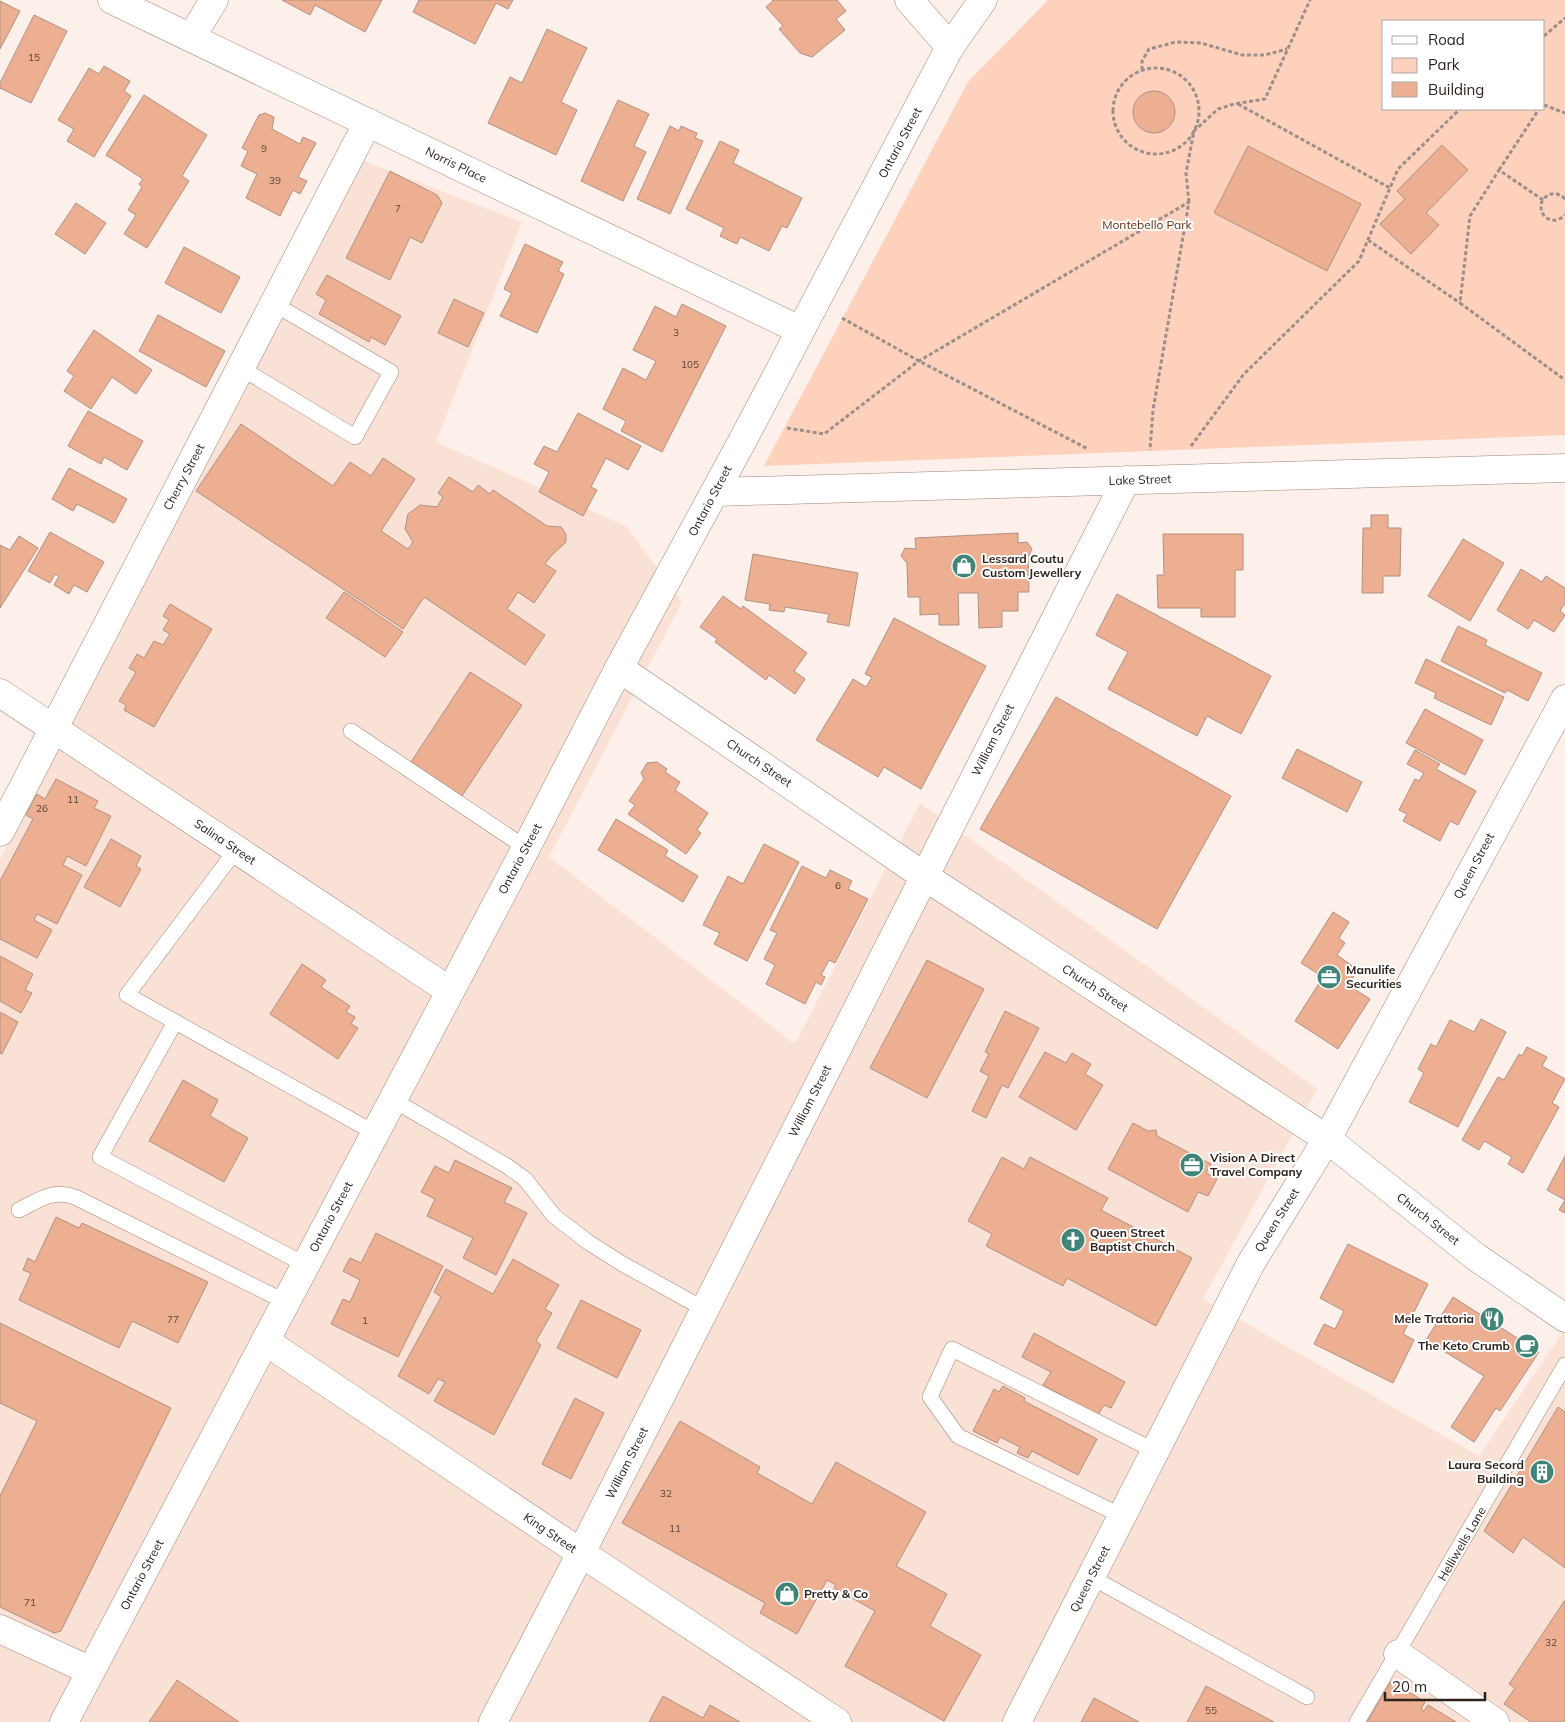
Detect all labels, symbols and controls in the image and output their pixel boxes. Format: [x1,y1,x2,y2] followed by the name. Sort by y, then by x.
[1382,20,1545,110] legend
[1428,30,1465,49] text: Road
[28,51,40,64] house number: 15
[1428,55,1460,74] text: Park
[1428,80,1484,99] text: Building
[875,105,925,181] street label: Ontario Street
[261,142,267,155] house number: 9
[423,143,489,186] street label: Norris Place
[269,174,281,187] house number: 39
[395,202,401,215] house number: 7
[1102,217,1193,232] park label: Montebello Park
[673,326,679,339] house number: 3
[681,358,699,371] house number: 105
[160,441,207,513] street label: Cherry Street
[685,463,735,539] street label: Ontario Street
[1108,471,1172,488] street label: Lake Street
[982,551,1082,580] place label: Lessard Coutu Custom Jewellery
[951,553,977,579] shop icon: Lessard Coutu Custom Jewellery
[968,701,1017,778] street label: William Street
[724,735,795,790] street label: Church Street
[67,793,79,806] house number: 11
[36,802,48,815] house number: 26
[192,816,259,868] street label: Salina Street
[495,821,545,897] street label: Ontario Street
[1450,830,1497,901] street label: Queen Street
[835,879,841,892] house number: 6
[1059,961,1131,1014] street label: Church Street
[1346,962,1402,991] place label: Manulife Securities
[1316,964,1342,990] office icon: Manulife Securities
[785,1062,834,1139] street label: William Street
[1209,1150,1303,1179] place label: Vision A Direct Travel Company
[1179,1152,1205,1178] office icon: Vision A Direct Travel Company
[306,1179,356,1255] street label: Ontario Street
[1251,1185,1302,1254] street label: Queen Street
[1394,1189,1463,1248] street label: Church Street
[1090,1225,1175,1254] place label: Queen Street Baptist Church
[1060,1227,1086,1253] church icon: Queen Street Baptist Church
[1479,1306,1505,1332] restaurant icon: Mele Trattoria
[1394,1311,1474,1326] place label: Mele Trattoria
[167,1313,179,1326] house number: 77
[362,1314,368,1327] house number: 1
[1514,1333,1540,1359] cafe icon: The Keto Crumb
[1418,1338,1510,1353] place label: The Keto Crumb
[602,1424,651,1501] street label: William Street
[1448,1457,1524,1486] place label: Laura Secord Building
[1529,1459,1555,1485] building icon: Laura Secord Building
[660,1487,672,1500] house number: 32
[1434,1504,1489,1584] street label: Helliwells Lane
[521,1509,580,1556] street label: King Street
[669,1522,681,1535] house number: 11
[117,1537,167,1613] street label: Ontario Street
[1066,1543,1113,1615] street label: Queen Street
[774,1581,800,1607] shop icon: Pretty & Co
[804,1586,868,1601] place label: Pretty & Co
[24,1596,36,1609] house number: 71
[1545,1636,1557,1649] house number: 32
[1385,1670,1485,1702] scale bar
[1392,1677,1427,1696] text: 20 m
[1205,1704,1217,1717] house number: 55

